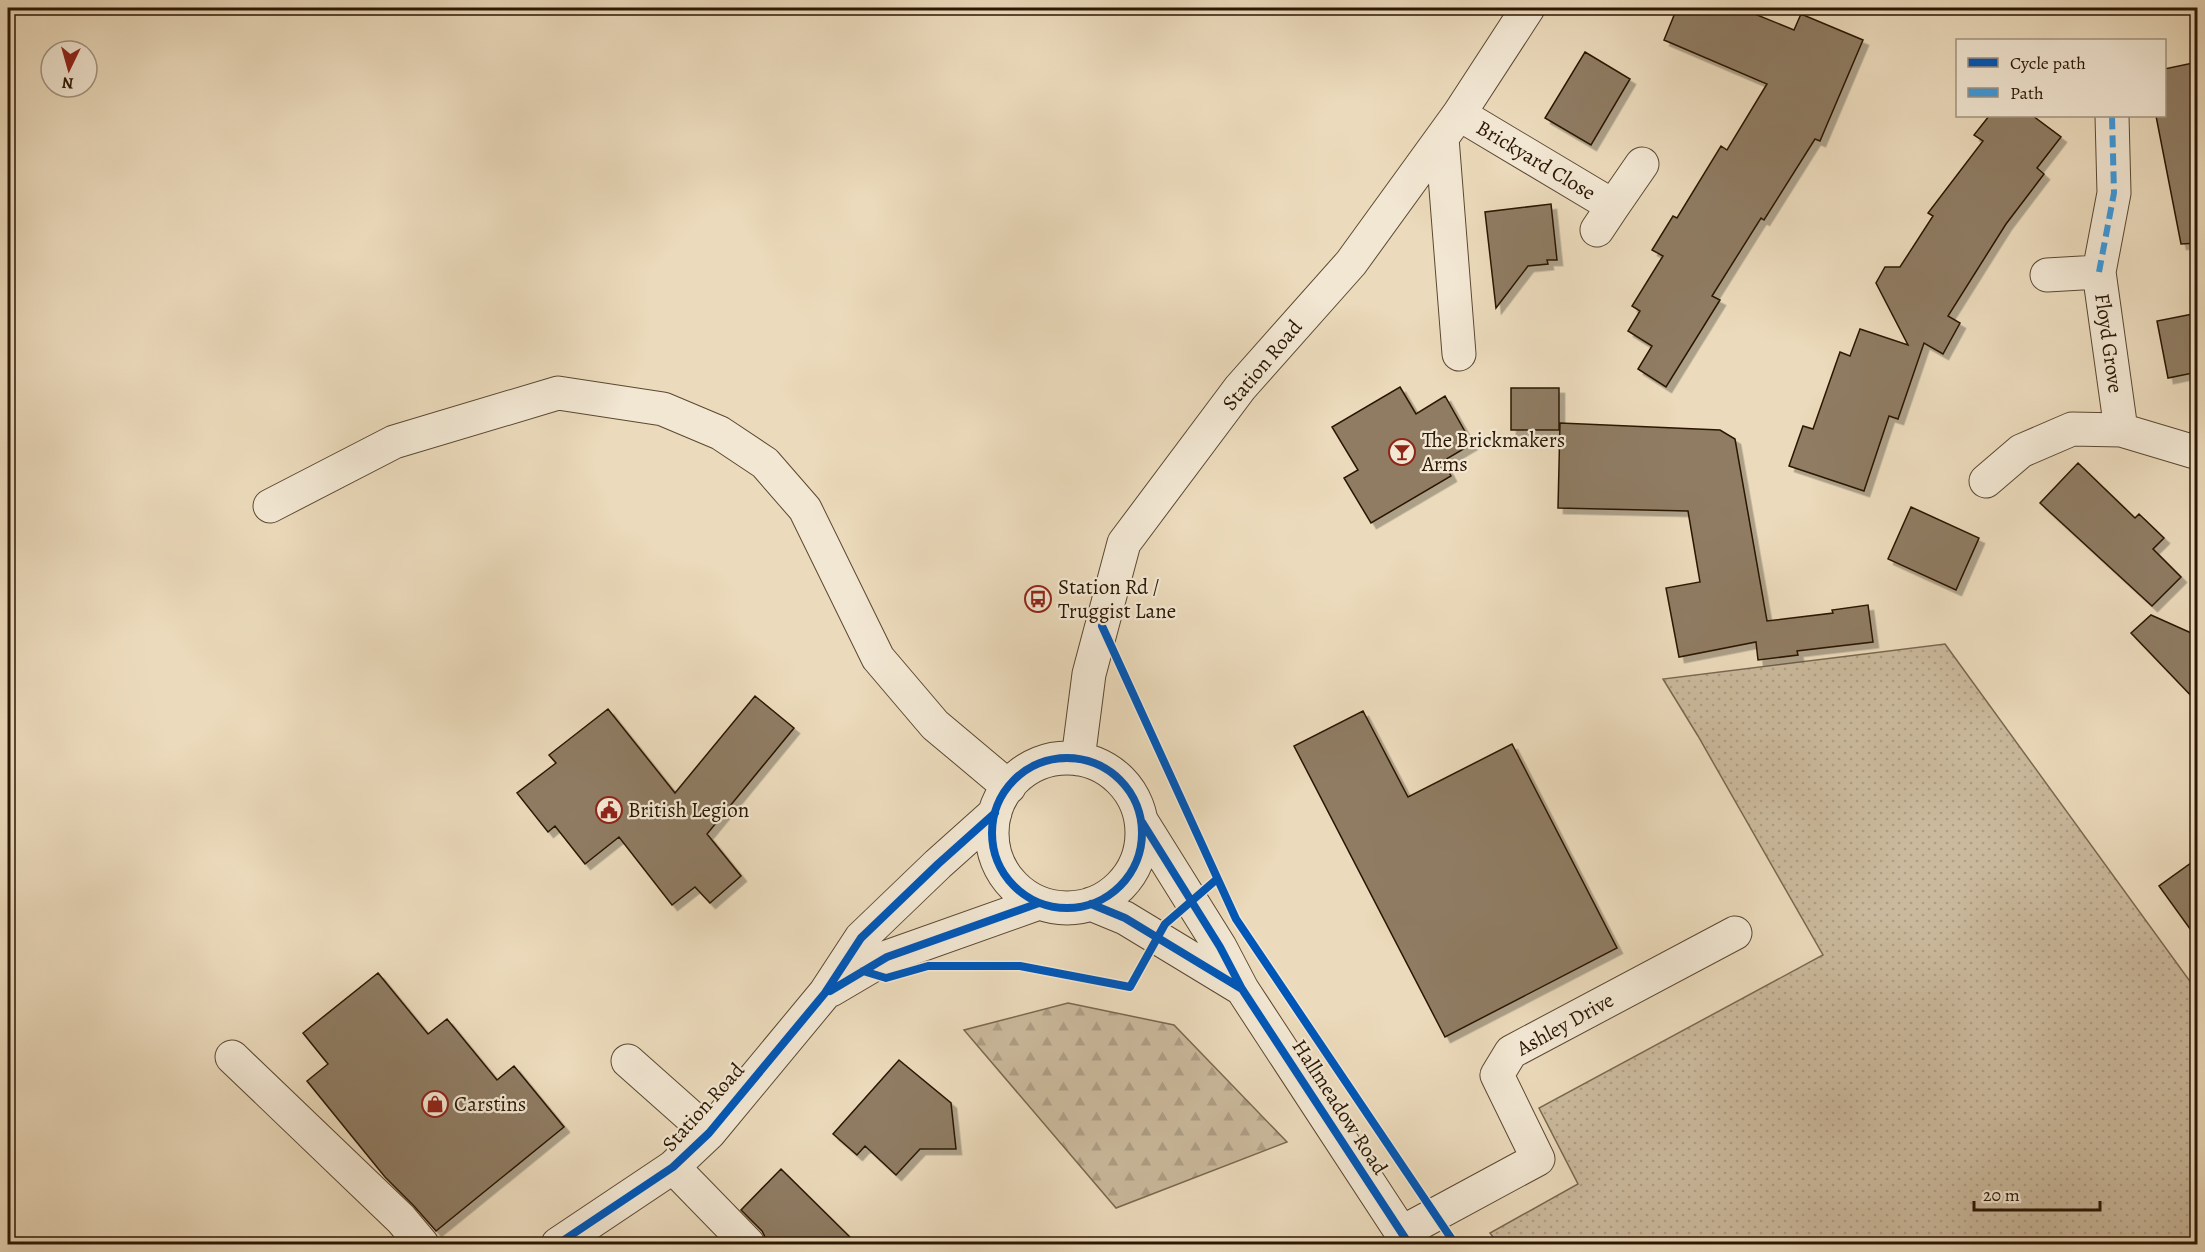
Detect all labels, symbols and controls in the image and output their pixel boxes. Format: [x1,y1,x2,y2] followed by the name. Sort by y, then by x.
[39,39,99,99] north arrow
[1956,39,2166,117] legend
[2010,51,2086,75] text: Cycle path
[61,71,75,94] text: N
[2010,81,2044,105] text: Path
[1471,113,1601,207] street label: Brickyard Close
[2088,291,2130,395] street label: Floyd Grove
[1216,313,1309,416] street label: Station Road
[1421,426,1565,478] place label: The Brickmakers Arms
[1387,437,1417,467] bar icon: The Brickmakers Arms
[1058,573,1176,625] place label: Station Rd / Truggist Lane
[1023,584,1053,614] bus stop icon: Station Rd / Truggist Lane
[594,795,624,825] public building icon: British Legion
[628,796,749,824] place label: British Legion
[1510,986,1619,1063] street label: Ashley Drive
[1286,1034,1395,1181] street label: Hallmeadow Road
[656,1056,751,1157] street label: Station Road
[420,1089,450,1119] shop icon: Carstins
[454,1090,526,1118] place label: Carstins
[1974,1174,2100,1212] scale bar
[1983,1183,2020,1207] text: 20 m

